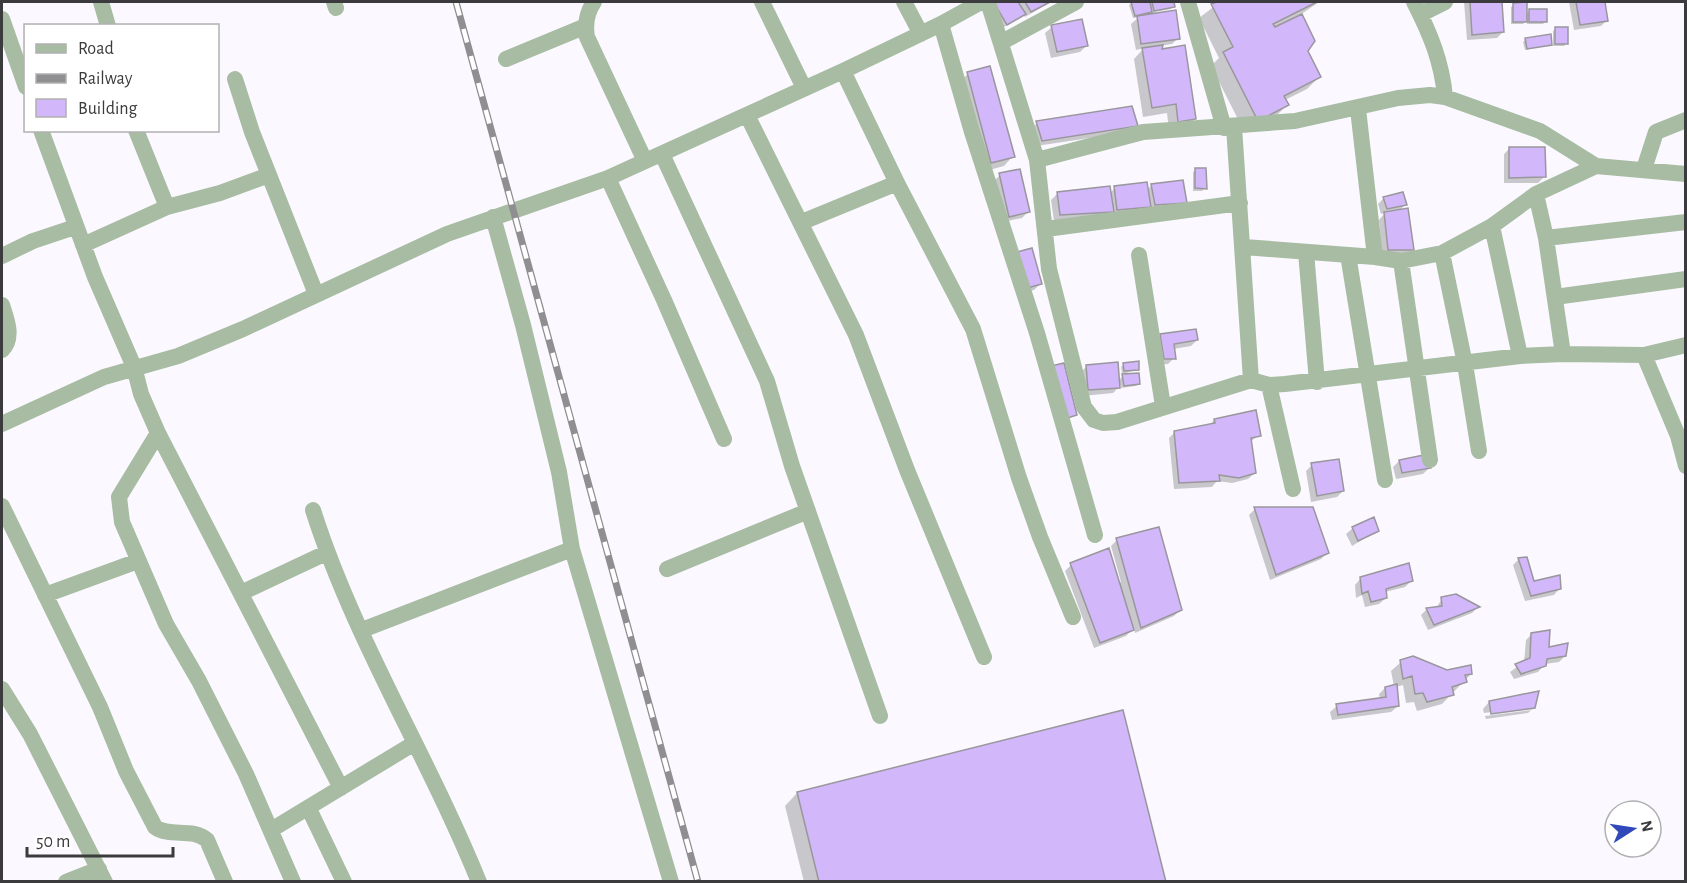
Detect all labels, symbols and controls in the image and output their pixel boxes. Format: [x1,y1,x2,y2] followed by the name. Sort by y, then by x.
[24,24,219,132] legend
[78,40,114,58] text: Road
[78,70,133,88] text: Railway
[78,100,138,118] text: Building
[1603,799,1663,859] north arrow
[1638,819,1656,833] text: N
[27,820,172,858] scale bar
[36,833,70,851] text: 50 m

